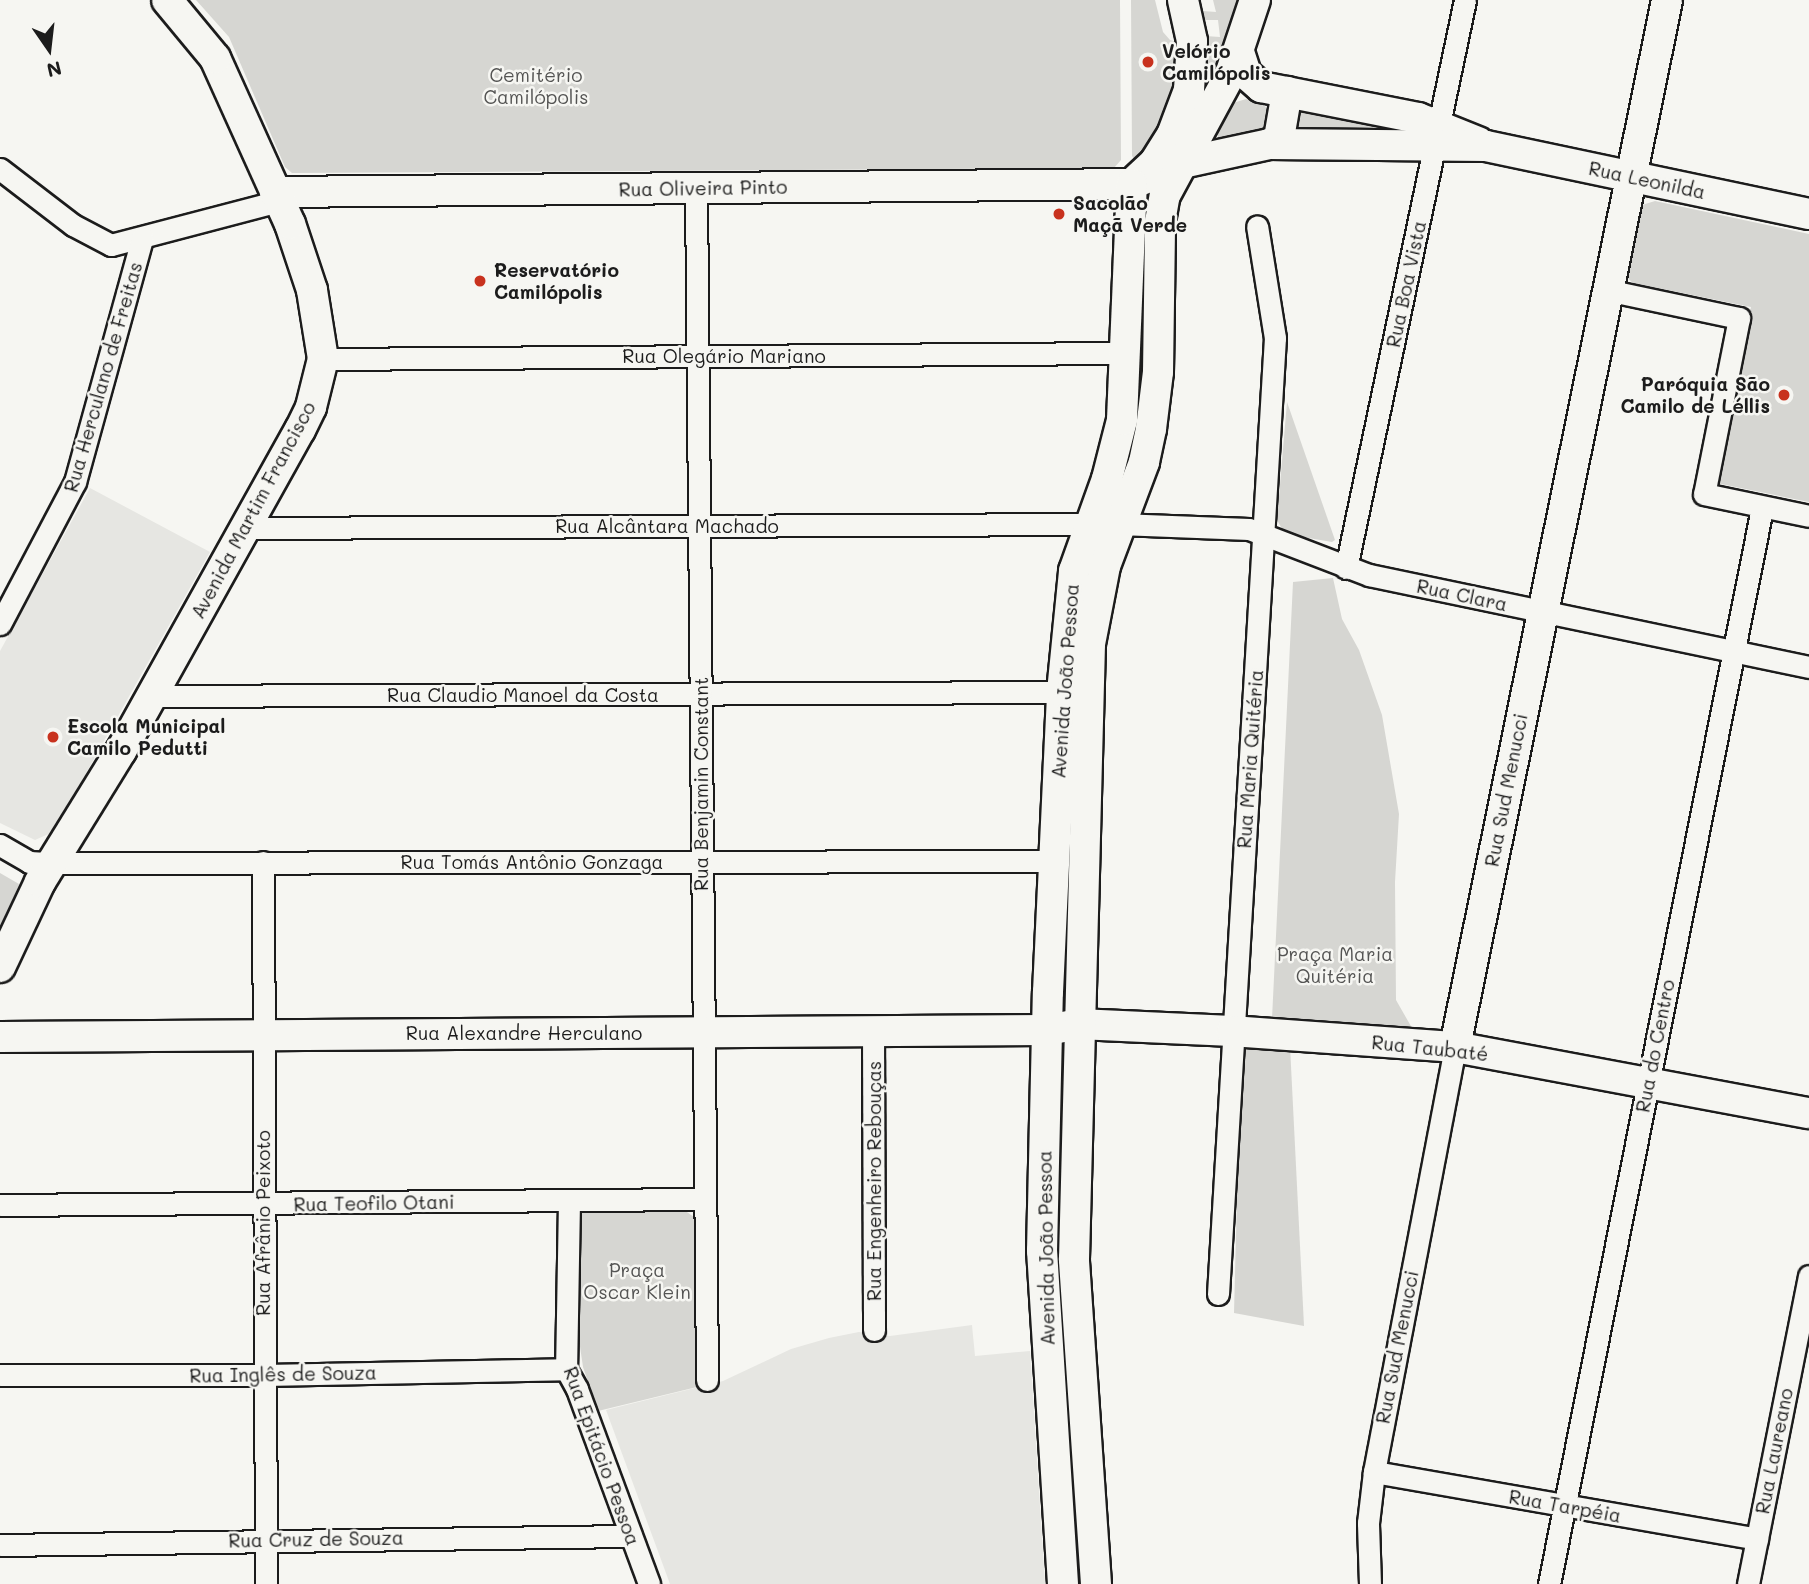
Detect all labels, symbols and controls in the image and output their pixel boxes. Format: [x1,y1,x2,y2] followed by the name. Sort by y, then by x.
[14,14,84,84] north arrow
[1162,40,1271,84] place label: Velório Camilópolis
[1140,54,1156,70] marker: Velório Camilópolis
[44,56,64,84] text: N
[483,64,589,108] park label: Cemitério Camilópolis
[1587,157,1707,203] street label: Rua Leonilda
[618,175,788,201] street label: Rua Oliveira Pinto
[1073,192,1187,236] place label: Sacolão Maçã Verde
[1051,206,1067,222] marker: Sacolão Maçã Verde
[1381,219,1431,349] street label: Rua Boa Vista
[59,259,147,495] street label: Rua Herculano de Freitas
[494,259,619,303] place label: Reservatório Camilópolis
[472,273,488,289] marker: Reservatório Camilópolis
[622,345,826,367] street label: Rua Olegário Mariano
[1620,373,1770,417] place label: Paróquia São Camilo de Léllis
[1776,387,1792,403] marker: Paróquia São Camilo de Léllis
[186,398,320,622] street label: Avenida Martim Francisco
[555,515,779,537] street label: Rua Alcântara Machado
[1415,574,1509,616] street label: Rua Clara
[1047,583,1083,779] street label: Avenida João Pessoa
[1232,669,1268,849] street label: Rua Maria Quitéria
[690,677,712,891] street label: Rua Benjamin Constant
[387,684,659,706] street label: Rua Claudio Manoel da Costa
[1480,711,1532,869] street label: Rua Sud Menucci
[67,715,225,759] place label: Escola Municipal Camilo Pedutti
[45,729,61,745] marker: Escola Municipal Camilo Pedutti
[401,851,663,873] street label: Rua Tomás Antônio Gonzaga
[1277,943,1393,987] park label: Praça Maria Quitéria
[1631,978,1679,1114] street label: Rua do Centro
[406,1022,642,1044] street label: Rua Alexandre Herculano
[1370,1031,1490,1065] street label: Rua Taubaté
[863,1061,885,1301] street label: Rua Engenheiro Rebouças
[252,1130,274,1316] street label: Rua Afrânio Peixoto
[1033,1150,1059,1346] street label: Avenida João Pessoa
[293,1190,455,1216] street label: Rua Teofilo Otani
[583,1259,691,1303] park label: Praça Oscar Klein
[1371,1268,1423,1426] street label: Rua Sud Menucci
[189,1361,377,1387] street label: Rua Inglês de Souza
[559,1364,645,1548] street label: Rua Epitácio Pessoa
[1751,1386,1797,1516] street label: Rua Laureano
[1507,1485,1623,1527] street label: Rua Tarpéia
[228,1526,404,1552] street label: Rua Cruz de Souza

